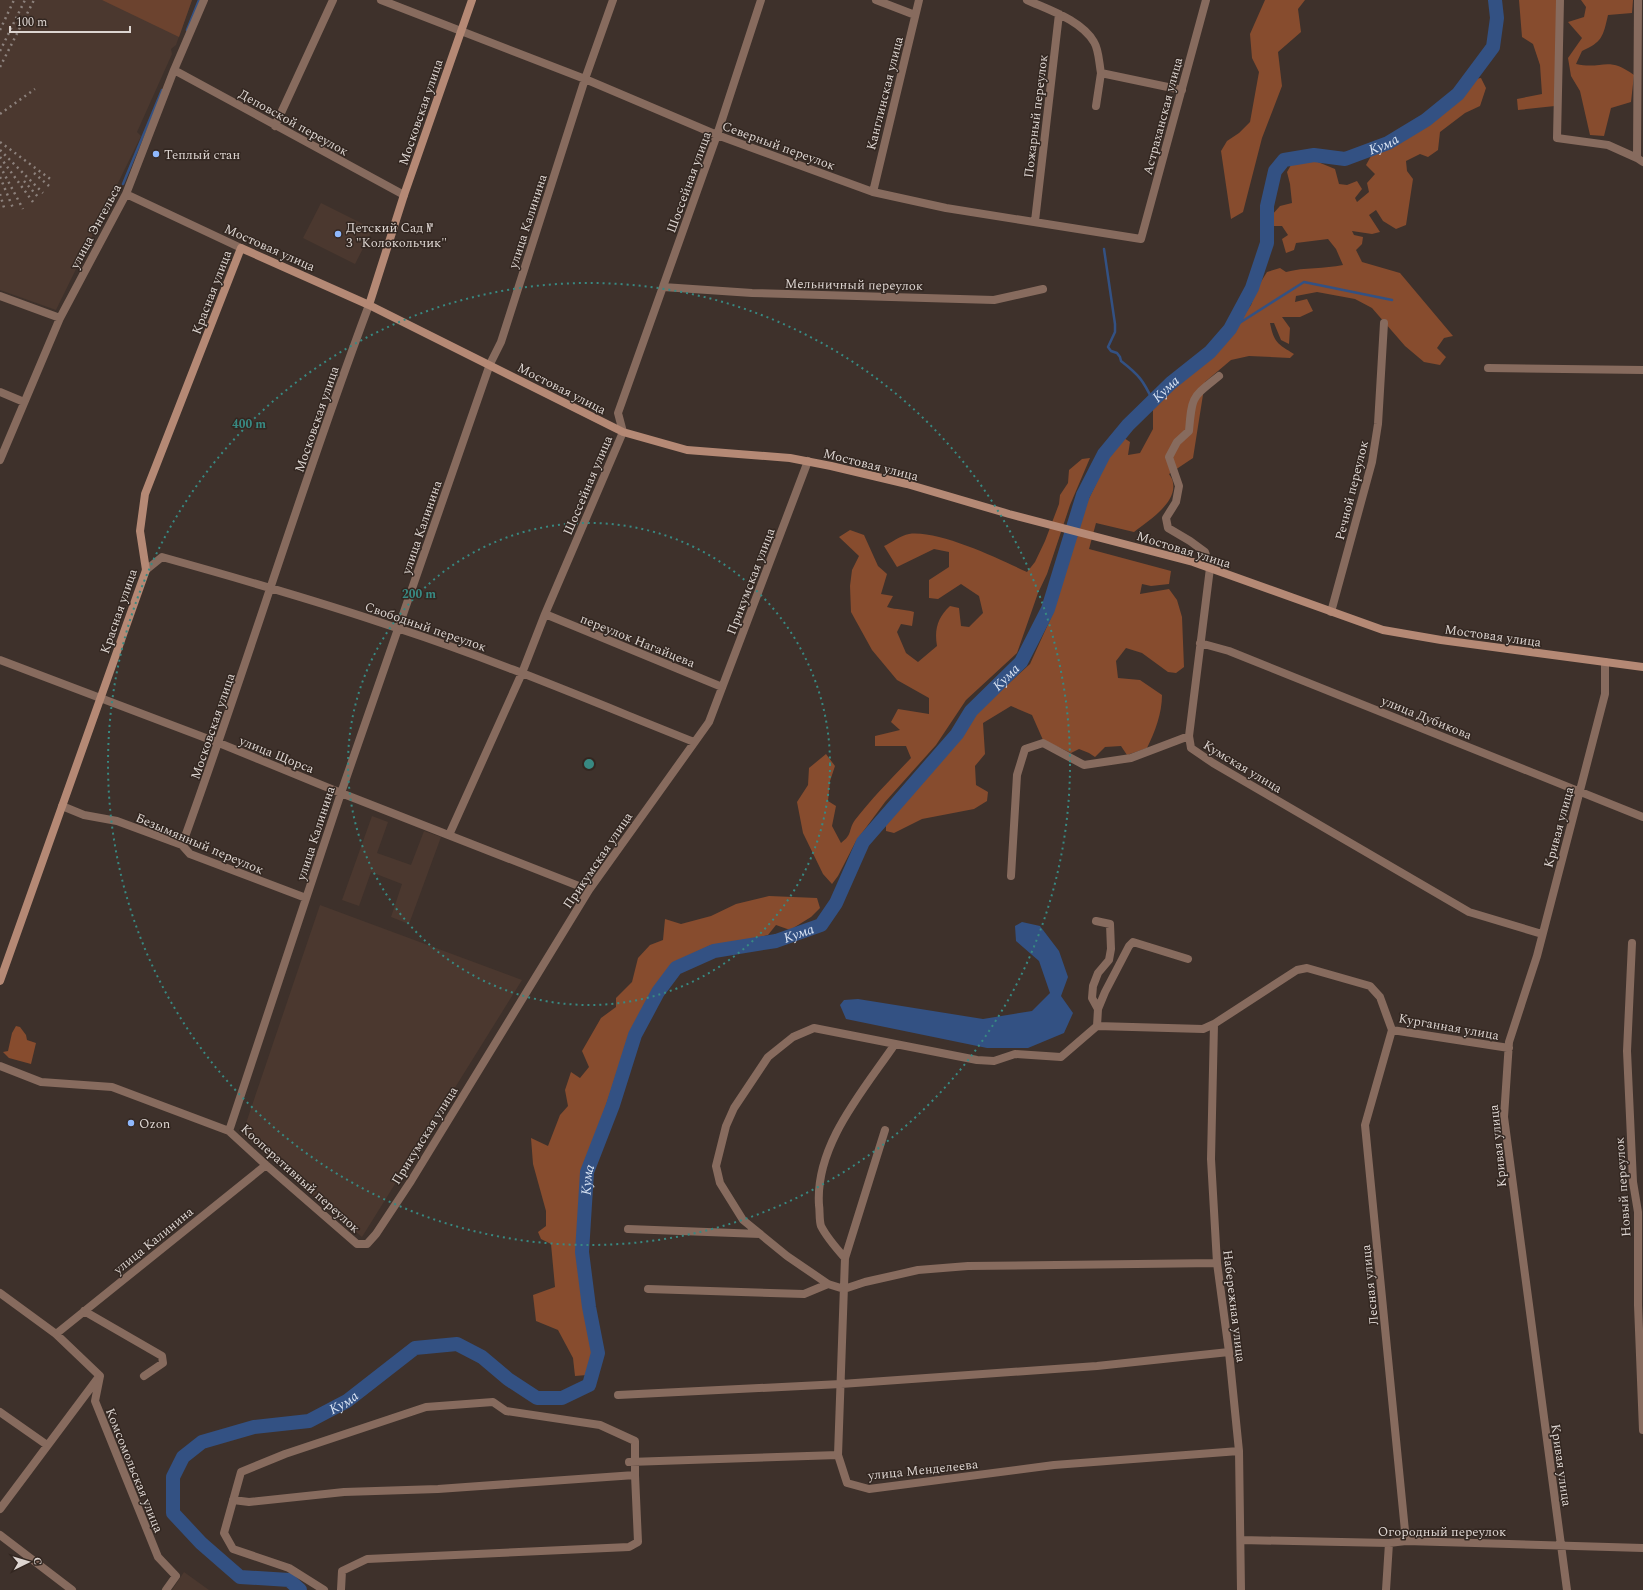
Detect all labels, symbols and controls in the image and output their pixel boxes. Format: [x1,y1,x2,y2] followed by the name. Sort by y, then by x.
[10,8,130,34] scale bar
[16,13,47,32] text: 100 m
[861,34,909,152] street label: Канглинская улица
[1019,53,1053,179] street label: Пожарный переулок
[1138,55,1188,177] street label: Астраханская улица
[393,56,449,168] street label: Московская улица
[235,84,352,161] street label: Деповской переулок
[719,116,838,176] street label: Северный переулок
[661,128,717,236] street label: Шоссейная улица
[1365,129,1403,160] water label: Кума
[164,145,240,165] place label: Теплый стан
[151,149,161,159] marker: Теплый стан
[503,171,553,272] street label: улица Калинина
[65,180,127,273] street label: улица Энгельса
[346,218,447,253] place label: Детский Сад № 3 "Колокольчик"
[221,219,319,277] street label: Мостовая улица
[333,229,343,239] marker: Детский Сад № 3 "Колокольчик"
[187,247,237,337] street label: Красная улица
[785,274,923,296] street label: Мельничный переулок
[513,358,610,420] street label: Мостовая улица
[289,363,345,475] street label: Московская улица
[1147,370,1184,407] water label: Кума
[232,415,266,434] text: 400 m
[558,432,618,538] street label: Шоссейная улица
[1330,438,1374,542] street label: Речной переулок
[821,443,921,487] street label: Мостовая улица
[396,477,448,578] street label: улица Калинина
[721,524,781,638] street label: Прикумская улица
[1134,526,1234,574] street label: Мостовая улица
[95,566,143,656] street label: Красная улица
[402,585,436,604] text: 200 m
[362,597,489,657] street label: Свободный переулок
[577,609,699,673] street label: переулок Нагайцева
[1443,619,1543,653] street label: Мостовая улица
[988,659,1025,696] water label: Кума
[185,670,241,782] street label: Московская улица
[1377,690,1475,745] street label: улица Дубикова
[235,730,318,779] street label: улица Щорса
[1199,735,1286,799] street label: Кумская улица
[582,757,596,771] centre of rings
[291,783,341,884] street label: улица Калинина
[1539,784,1580,870] street label: Кривая улица
[132,808,267,880] street label: Безымянный переулок
[558,808,638,913] street label: Прикумская улица
[780,918,817,949] water label: Кума
[1397,1008,1501,1046] street label: Курганная улица
[386,1082,464,1189] street label: Прикумская улица
[1484,1103,1512,1188] street label: Кривая улица
[139,1114,171,1134] place label: Ozon
[126,1118,136,1128] marker: Ozon
[236,1119,365,1238] street label: Кооперативный переулок
[1610,1136,1636,1237] street label: Новый переулок
[576,1161,600,1196] water label: Кума
[108,1202,199,1280] street label: улица Калинина
[1356,1243,1384,1326] street label: Лесная улица
[1217,1249,1251,1364] street label: Набережная улица
[325,1386,363,1420] water label: Кума
[100,1405,169,1536] street label: Комсомольская улица
[1545,1423,1577,1508] street label: Кривая улица
[866,1454,980,1486] street label: улица Менделеева
[1378,1522,1506,1542] street label: Огородный переулок
[8,1542,48,1582] north arrow
[29,1557,46,1566] text: С

